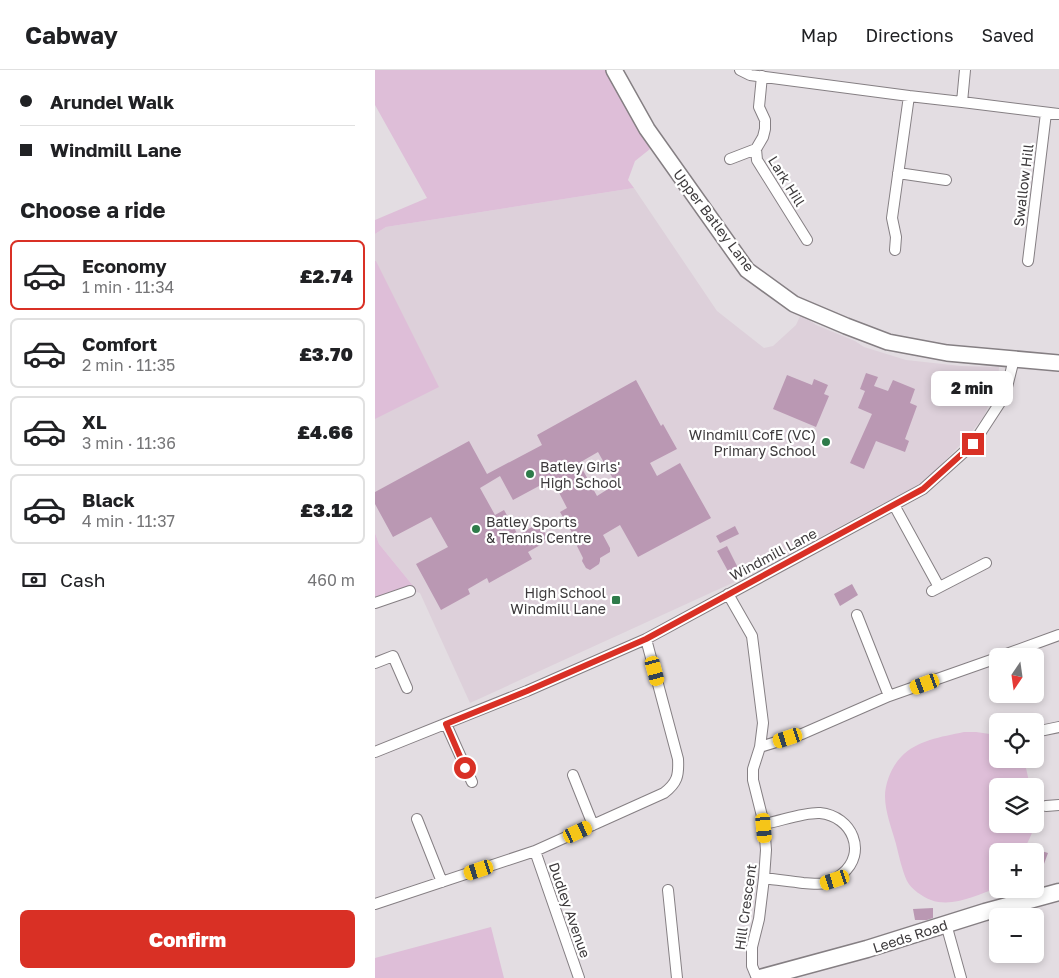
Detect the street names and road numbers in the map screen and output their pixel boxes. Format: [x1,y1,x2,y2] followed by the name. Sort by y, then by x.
[1010,143,1036,227] street label: Swallow Hill
[765,153,809,209] street label: Lark Hill
[670,166,758,274] street label: Upper Batley Lane
[727,524,819,584] street label: Windmill Lane
[546,860,594,960] street label: Dudley Avenue
[731,863,759,951] street label: Hill Crescent
[870,916,950,956] street label: Leeds Road

